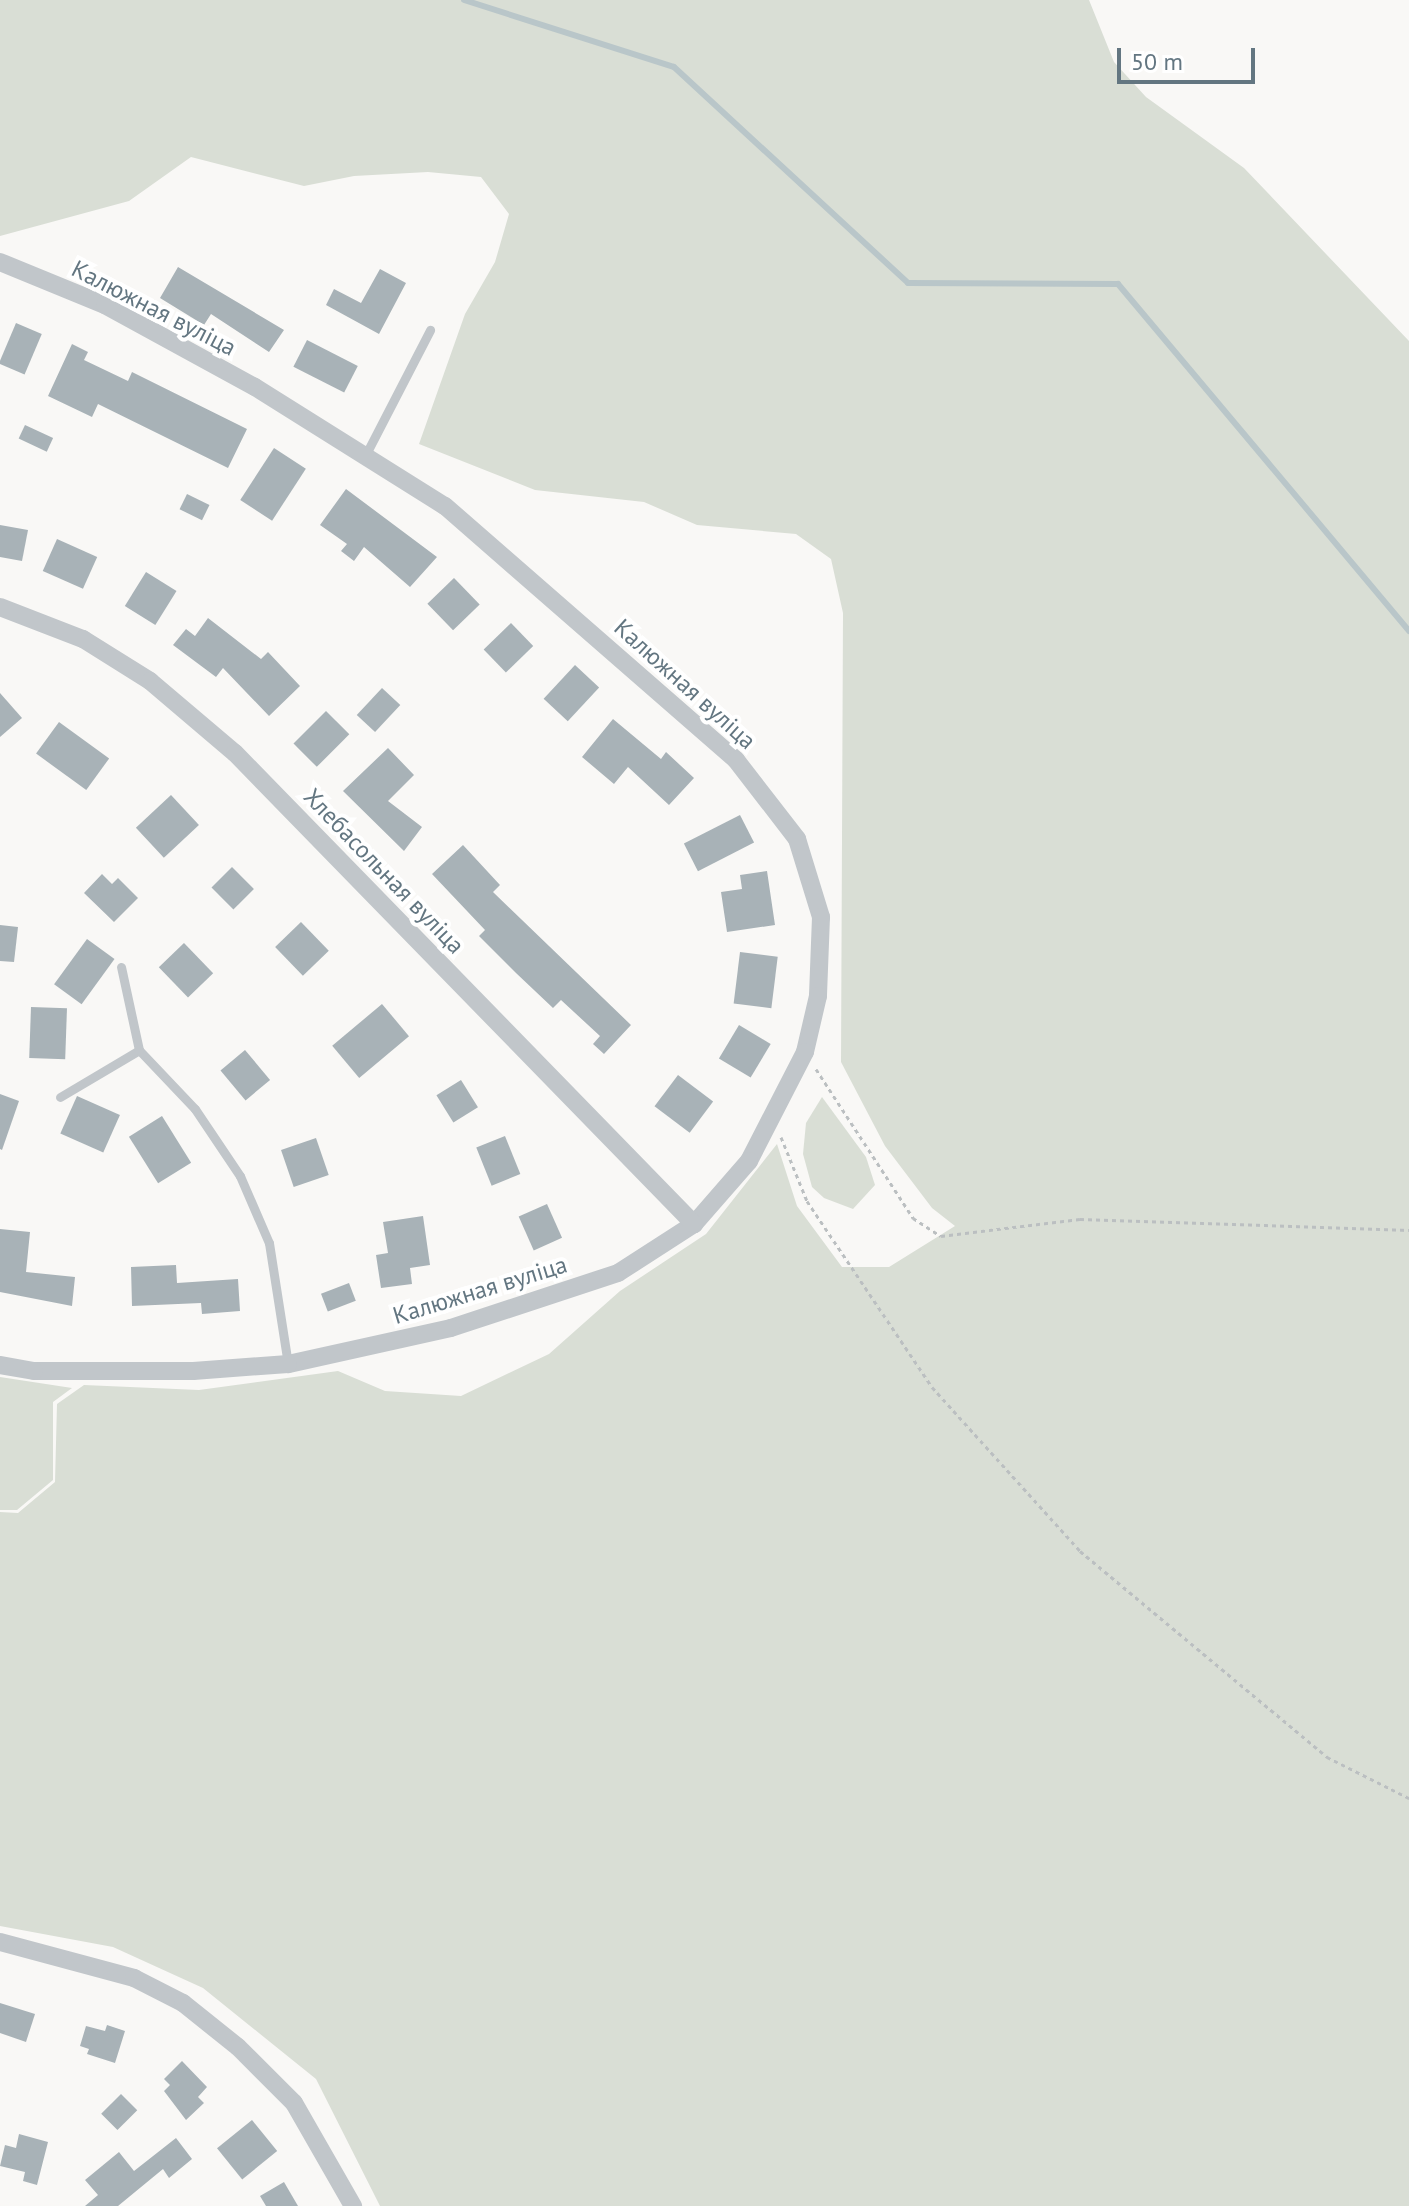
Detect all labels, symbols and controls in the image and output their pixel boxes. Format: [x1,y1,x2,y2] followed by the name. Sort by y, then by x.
[1121,32,1259,82] scale bar
[1131,46,1183,77] text: 50 m
[67,254,241,362] street label: Калюжная вуліца
[608,613,762,755] street label: Калюжная вуліца
[298,782,470,960] street label: Хлебасольная вуліца
[389,1250,571,1330] street label: Калюжная вуліца

